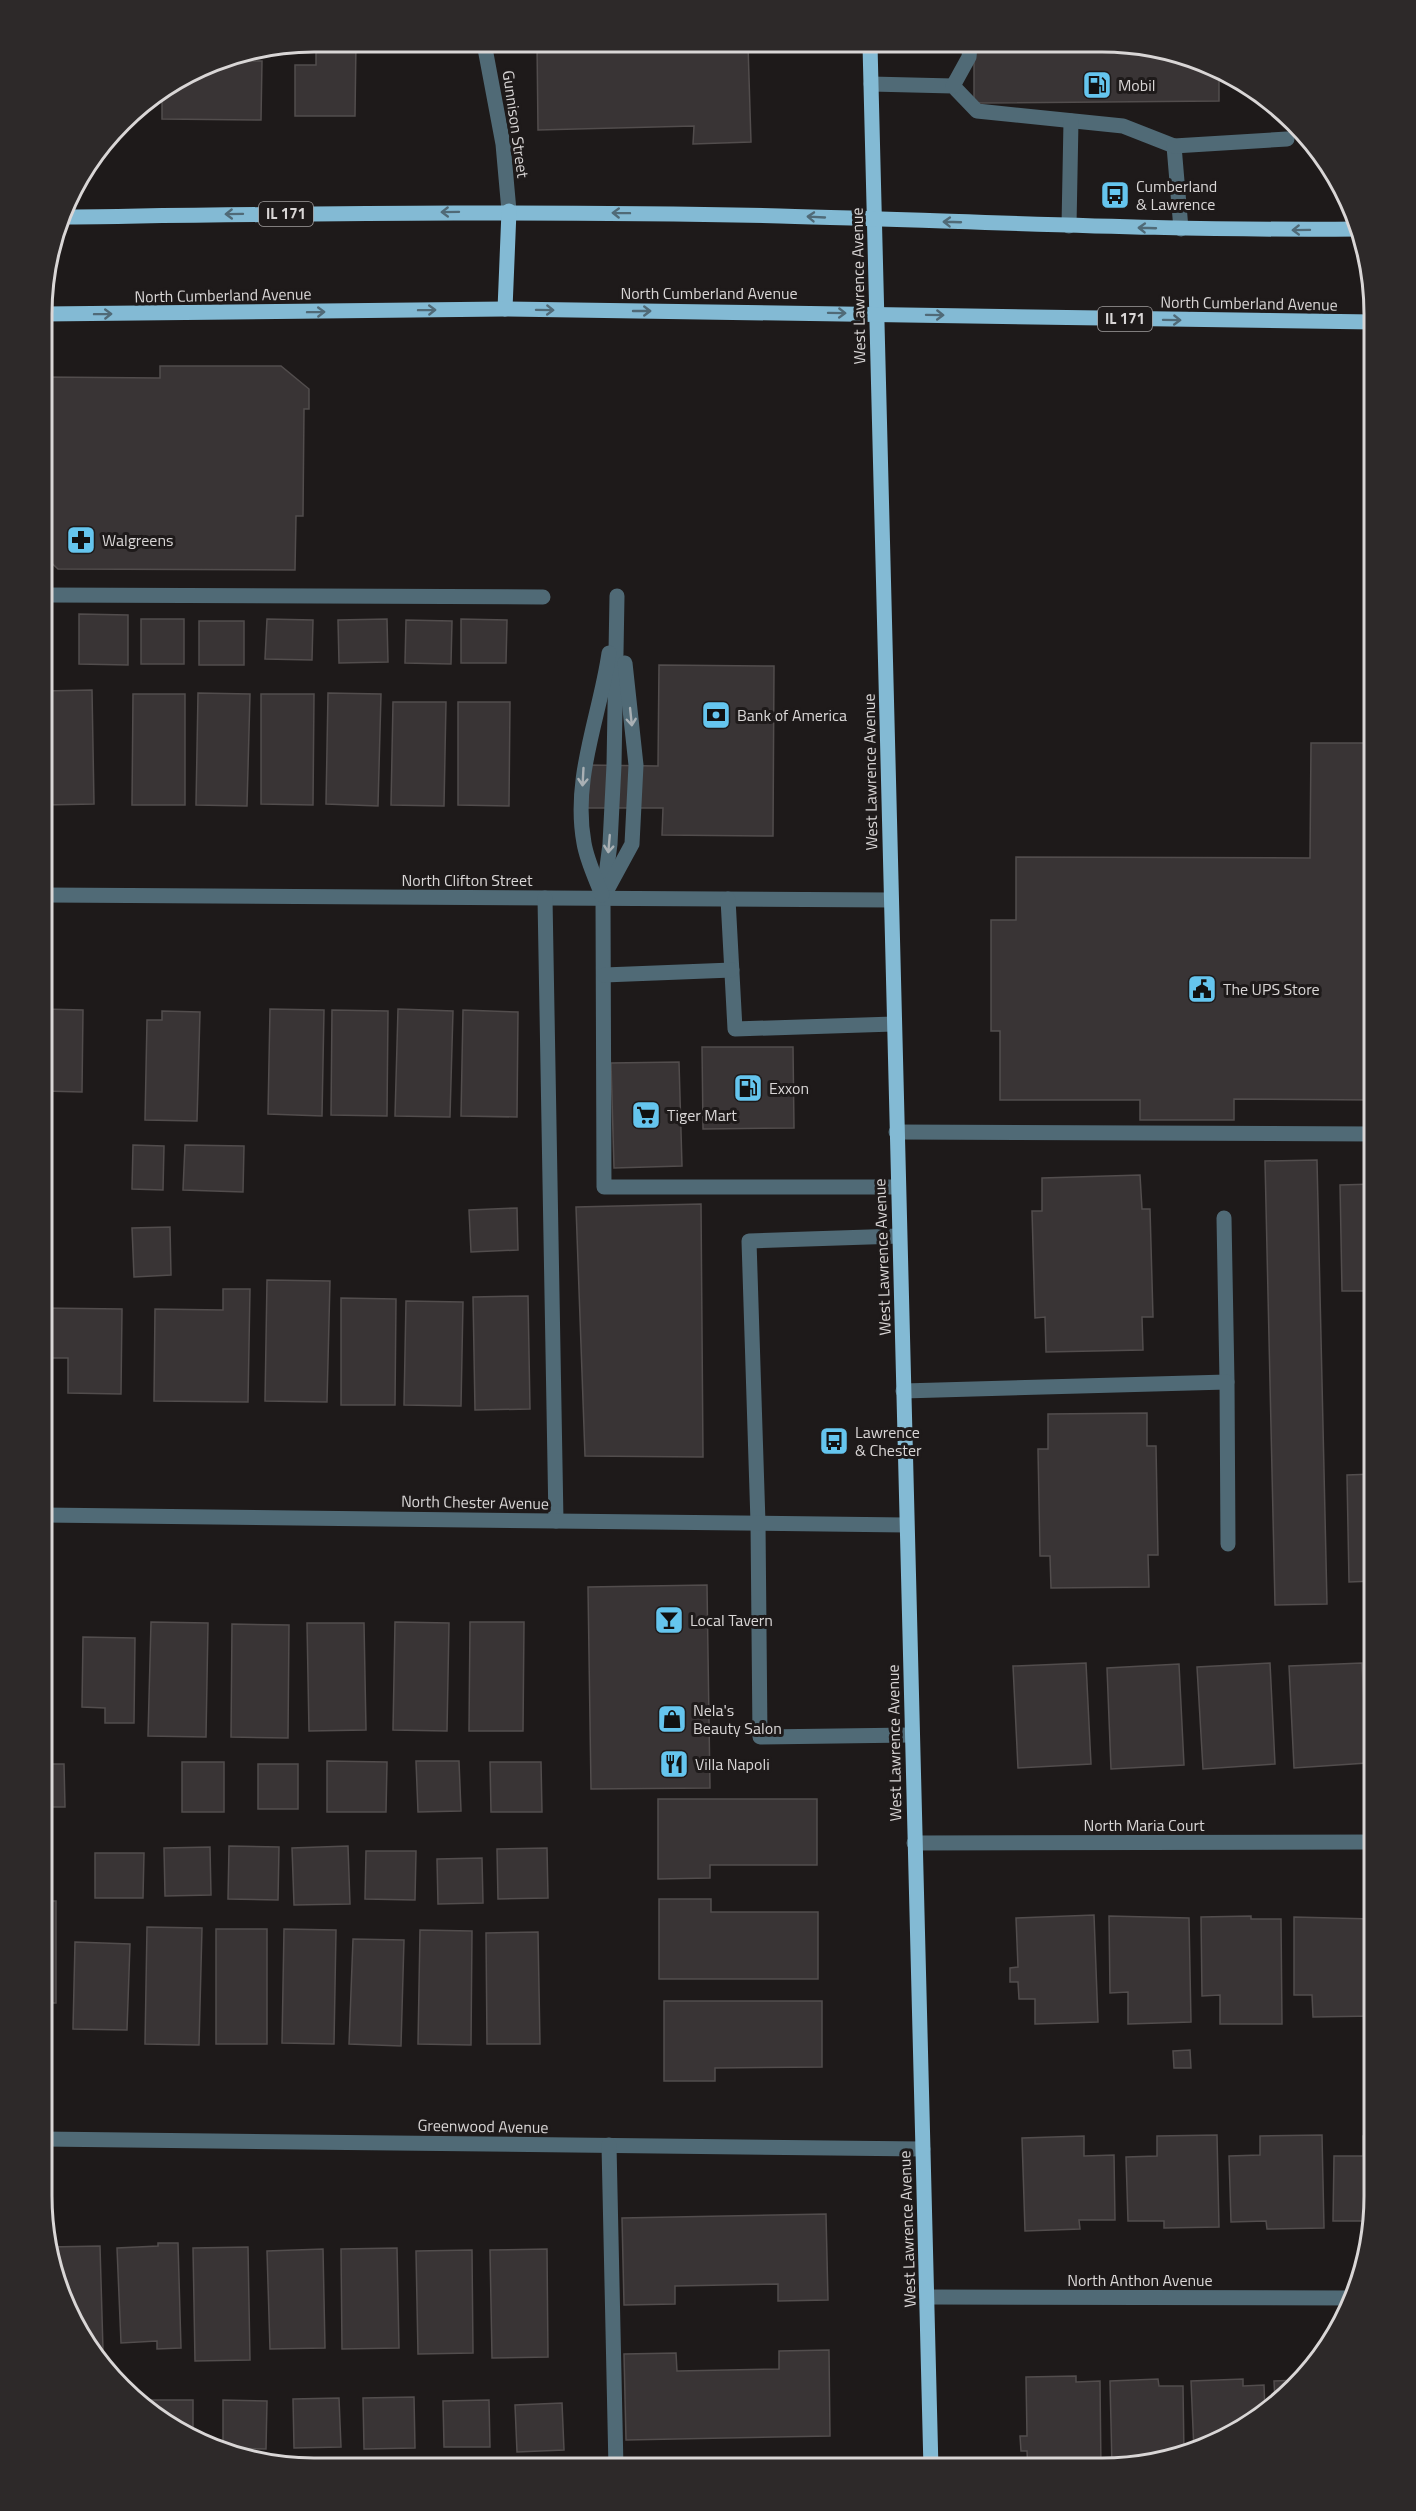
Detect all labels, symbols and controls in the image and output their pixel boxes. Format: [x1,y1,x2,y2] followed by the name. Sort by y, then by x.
[497,69,535,180] street label: Gunnison Street
[1081,69,1113,101] fuel station icon: Mobil
[1118,73,1155,97] place label: Mobil
[1136,174,1217,216] place label: Cumberland & Lawrence
[1099,179,1131,211] bus stop icon: Cumberland & Lawrence
[259,202,313,226] road number: IL 171
[441,206,461,218] one-way arrow
[612,207,632,219] one-way arrow
[845,207,871,365] street label: West Lawrence Avenue
[225,209,245,220] one-way arrow
[807,212,827,223] one-way arrow
[943,216,963,228] one-way arrow
[1138,223,1158,234] one-way arrow
[1292,224,1312,236] one-way arrow
[134,281,312,309] street label: North Cumberland Avenue
[620,281,798,305] street label: North Cumberland Avenue
[1160,289,1338,317] street label: North Cumberland Avenue
[416,304,436,316] one-way arrow
[534,304,554,316] one-way arrow
[632,305,652,317] one-way arrow
[305,306,325,317] one-way arrow
[827,307,847,319] one-way arrow
[1098,307,1152,331] road number: IL 171
[92,308,112,320] one-way arrow
[925,310,945,321] one-way arrow
[1162,315,1182,326] one-way arrow
[65,524,97,556] pharmacy icon: Walgreens
[102,528,173,552] place label: Walgreens
[857,693,883,851] street label: West Lawrence Avenue
[700,699,732,731] bank icon: Bank of America
[737,703,847,727] place label: Bank of America
[626,707,637,726] one-way arrow
[577,767,589,787] one-way arrow
[603,833,614,853] one-way arrow
[401,868,533,892] street label: North Clifton Street
[1186,973,1218,1005] public building icon: The UPS Store
[1223,977,1320,1001] place label: The UPS Store
[732,1072,764,1104] fuel station icon: Exxon
[769,1076,809,1100] place label: Exxon
[630,1099,662,1131] supermarket icon: Tiger Mart
[667,1103,737,1127] place label: Tiger Mart
[867,1178,897,1336] street label: West Lawrence Avenue
[855,1420,922,1462] place label: Lawrence & Chester
[818,1425,850,1457] bus stop icon: Lawrence & Chester
[401,1489,549,1515] street label: North Chester Avenue
[653,1604,685,1636] bar icon: Local Tavern
[690,1608,773,1632] place label: Local Tavern
[881,1664,907,1822] street label: West Lawrence Avenue
[693,1698,782,1740] place label: Nela's Beauty Salon
[656,1703,688,1735] shop icon: Nela's Beauty Salon
[658,1748,690,1780] restaurant icon: Villa Napoli
[695,1752,770,1776] place label: Villa Napoli
[1083,1813,1205,1837] street label: North Maria Court
[417,2113,549,2139] street label: Greenwood Avenue
[892,2150,922,2308] street label: West Lawrence Avenue
[1067,2268,1213,2292] street label: North Anthon Avenue

